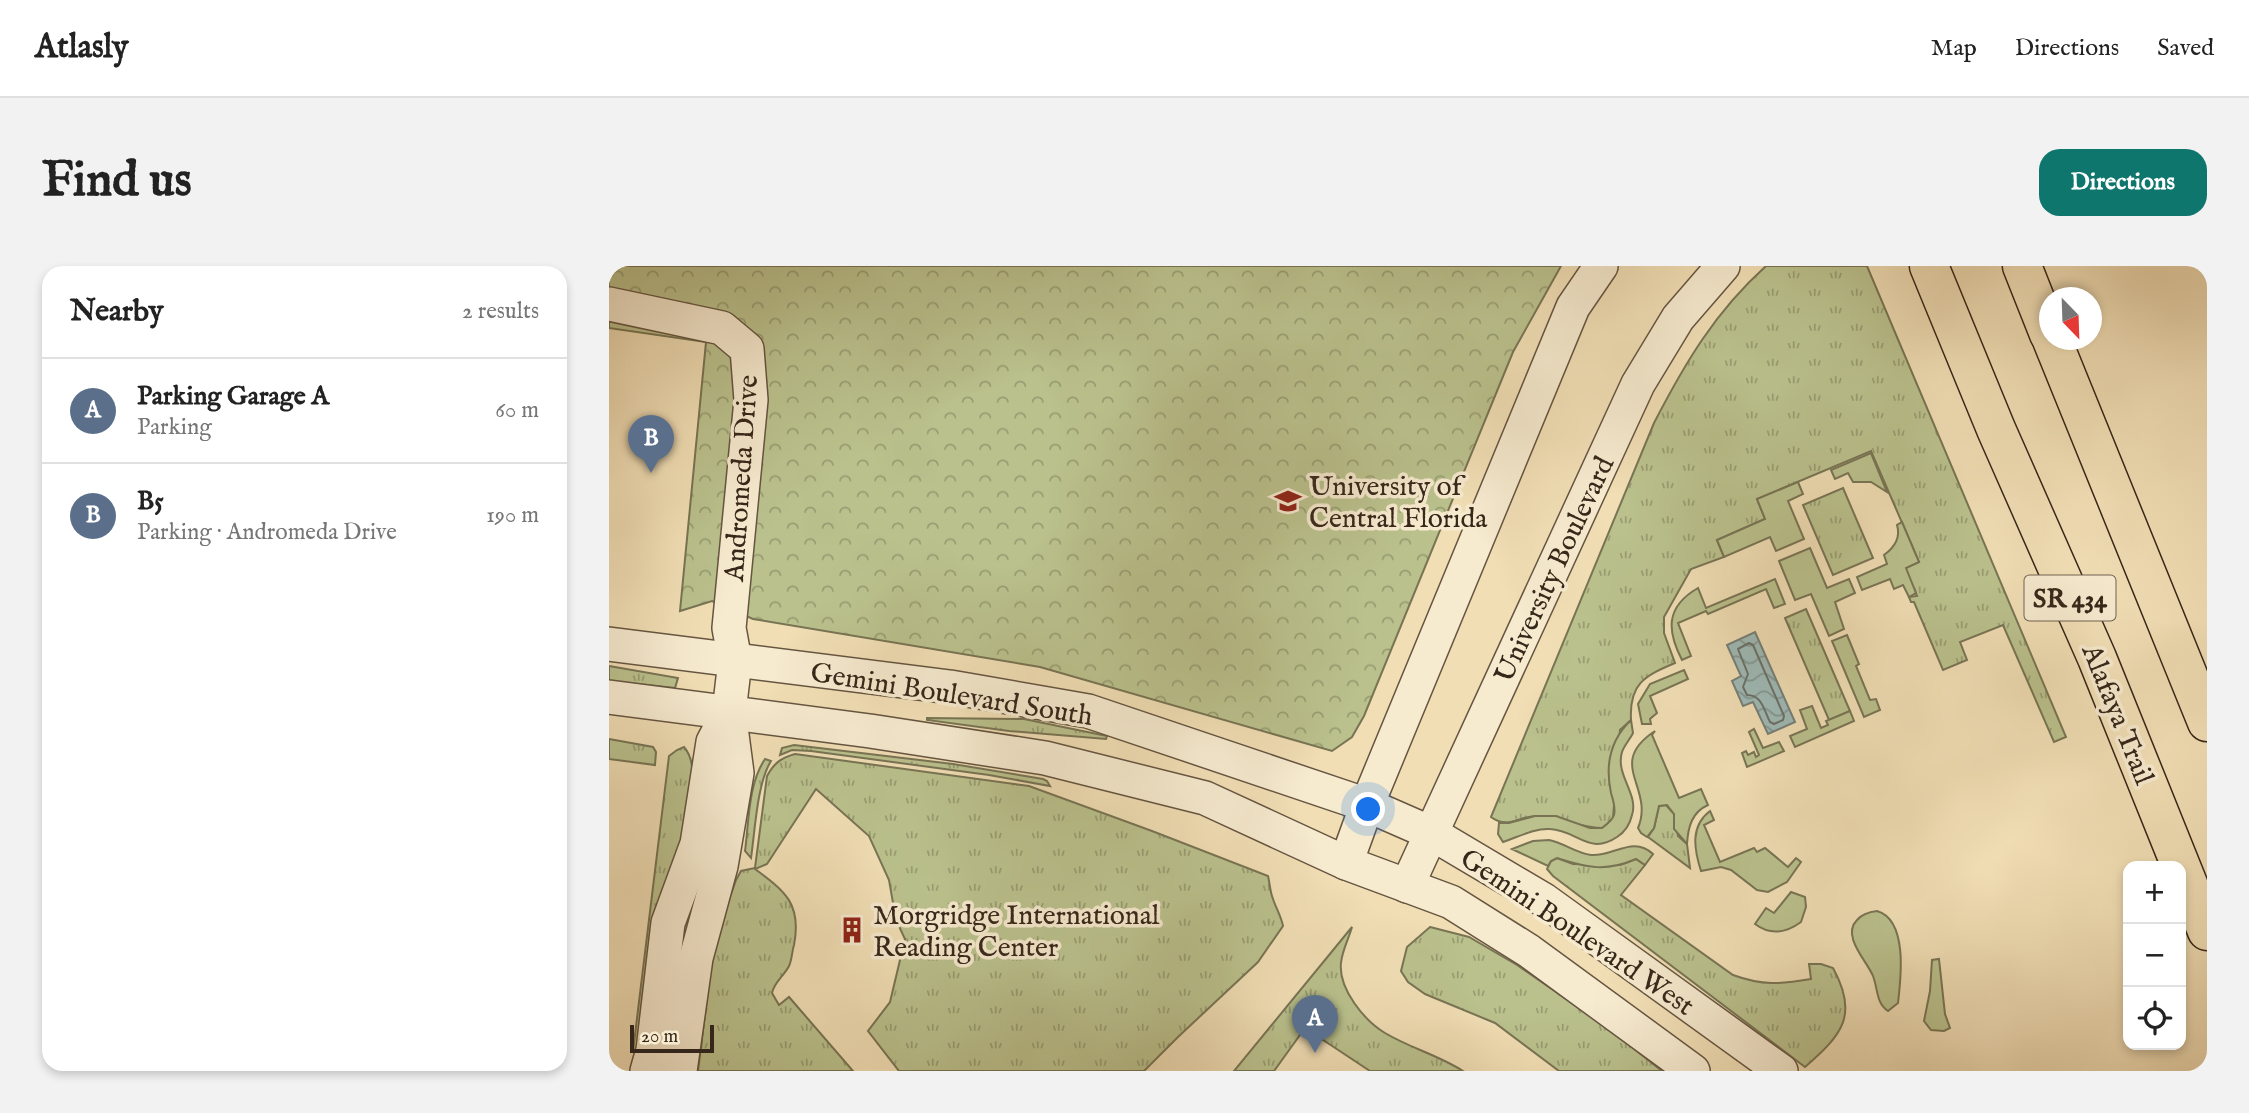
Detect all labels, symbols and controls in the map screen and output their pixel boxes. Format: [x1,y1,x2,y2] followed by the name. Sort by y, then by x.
[35,27,128,69] text: Atlasly
[1931,33,1977,64] text: Map
[2015,33,2119,64] text: Directions
[2157,33,2214,64] text: Saved
[2039,149,2207,216] button: Directions
[42,151,192,213] text: Find us
[2039,287,2102,350] north arrow
[70,293,163,331] text: Nearby
[462,297,539,326] text: 2 results
[718,374,767,584] street label: Andromeda Drive
[137,380,329,413] text: Parking Garage A
[85,396,101,425] text: A
[495,396,539,425] text: 60 m
[137,413,212,442] text: Parking
[628,415,674,473] pin: B
[1488,451,1623,689] street label: University Boulevard
[1309,470,1488,537] place label: University of Central Florida
[137,485,164,518] text: B5
[1273,486,1303,516] school or university icon: University of Central Florida
[85,501,101,530] text: B
[486,501,539,530] text: 190 m
[137,518,397,547] text: Parking · Andromeda Drive
[2025,576,2115,620] road number: SR 434
[2072,639,2161,791] street label: Alafaya Trail
[808,656,1095,735] street label: Gemini Boulevard South
[1351,792,1385,826] your location
[1453,842,1701,1025] street label: Gemini Boulevard West
[2123,861,2186,1050] map controls
[2123,861,2186,924] button: +
[873,899,1160,966] place label: Morgridge International Reading Center
[837,915,867,945] building icon: Morgridge International Reading Center
[2123,924,2186,987] button: −
[2123,987,2186,1050] button: locate
[1292,995,1338,1053] pin: A
[630,1022,714,1054] scale bar
[641,1025,678,1049] text: 20 m

